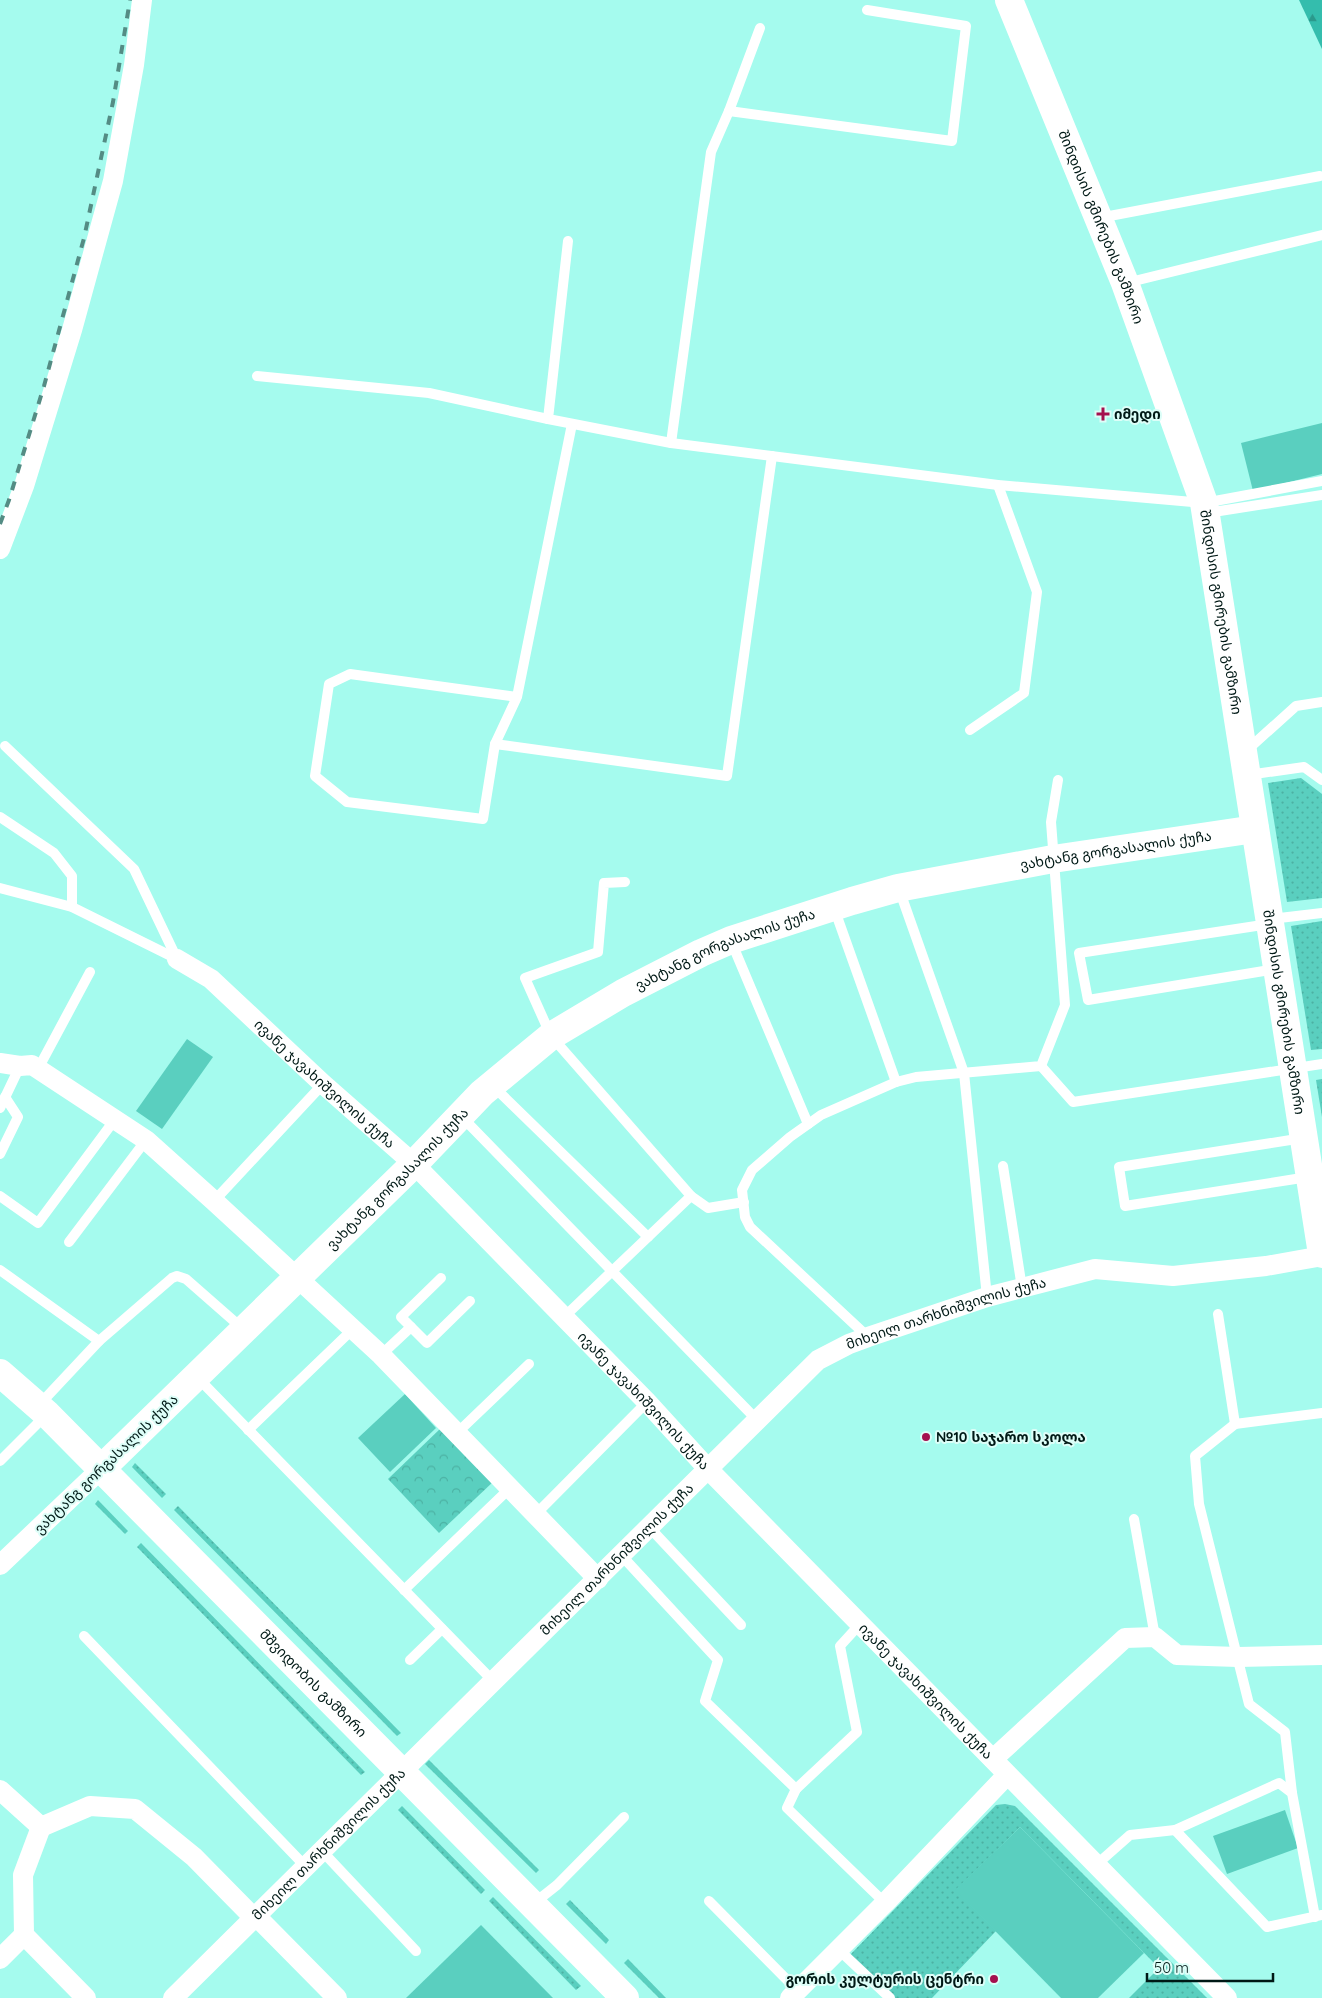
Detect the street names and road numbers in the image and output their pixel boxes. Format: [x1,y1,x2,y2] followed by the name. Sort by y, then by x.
[1054,127,1148,326] street label: შინდისის გმირების გამზირი
[1196,508,1246,716] street label: შინდისის გმირების გამზირი
[1018,827,1213,874] street label: ვახტანგ გორგასალის ქუჩა
[632,905,817,994] street label: ვახტანგ გორგასალის ქუჩა
[1259,908,1309,1116] street label: შინდისის გმირების გამზირი
[251,1015,399,1152] street label: ივანე ჯავახიშვილის ქუჩა
[323,1104,472,1253] street label: ვახტანგ გორგასალის ქუჩა
[843,1273,1048,1353] street label: მიხეილ თარხნიშვილის ქუჩა
[574,1328,713,1474] street label: ივანე ჯავახიშვილის ქუჩა
[30,1390,182,1538] street label: ვახტანგ გორგასალის ქუჩა
[536,1479,697,1639] street label: მიხეილ თარხნიშვილის ქუჩა
[855,1619,997,1763] street label: ივანე ჯავახიშვილის ქუჩა
[256,1625,371,1741] street label: მშვიდობის გამზირი
[248,1764,409,1924] street label: მიხეილ თარხნიშვილის ქუჩა

